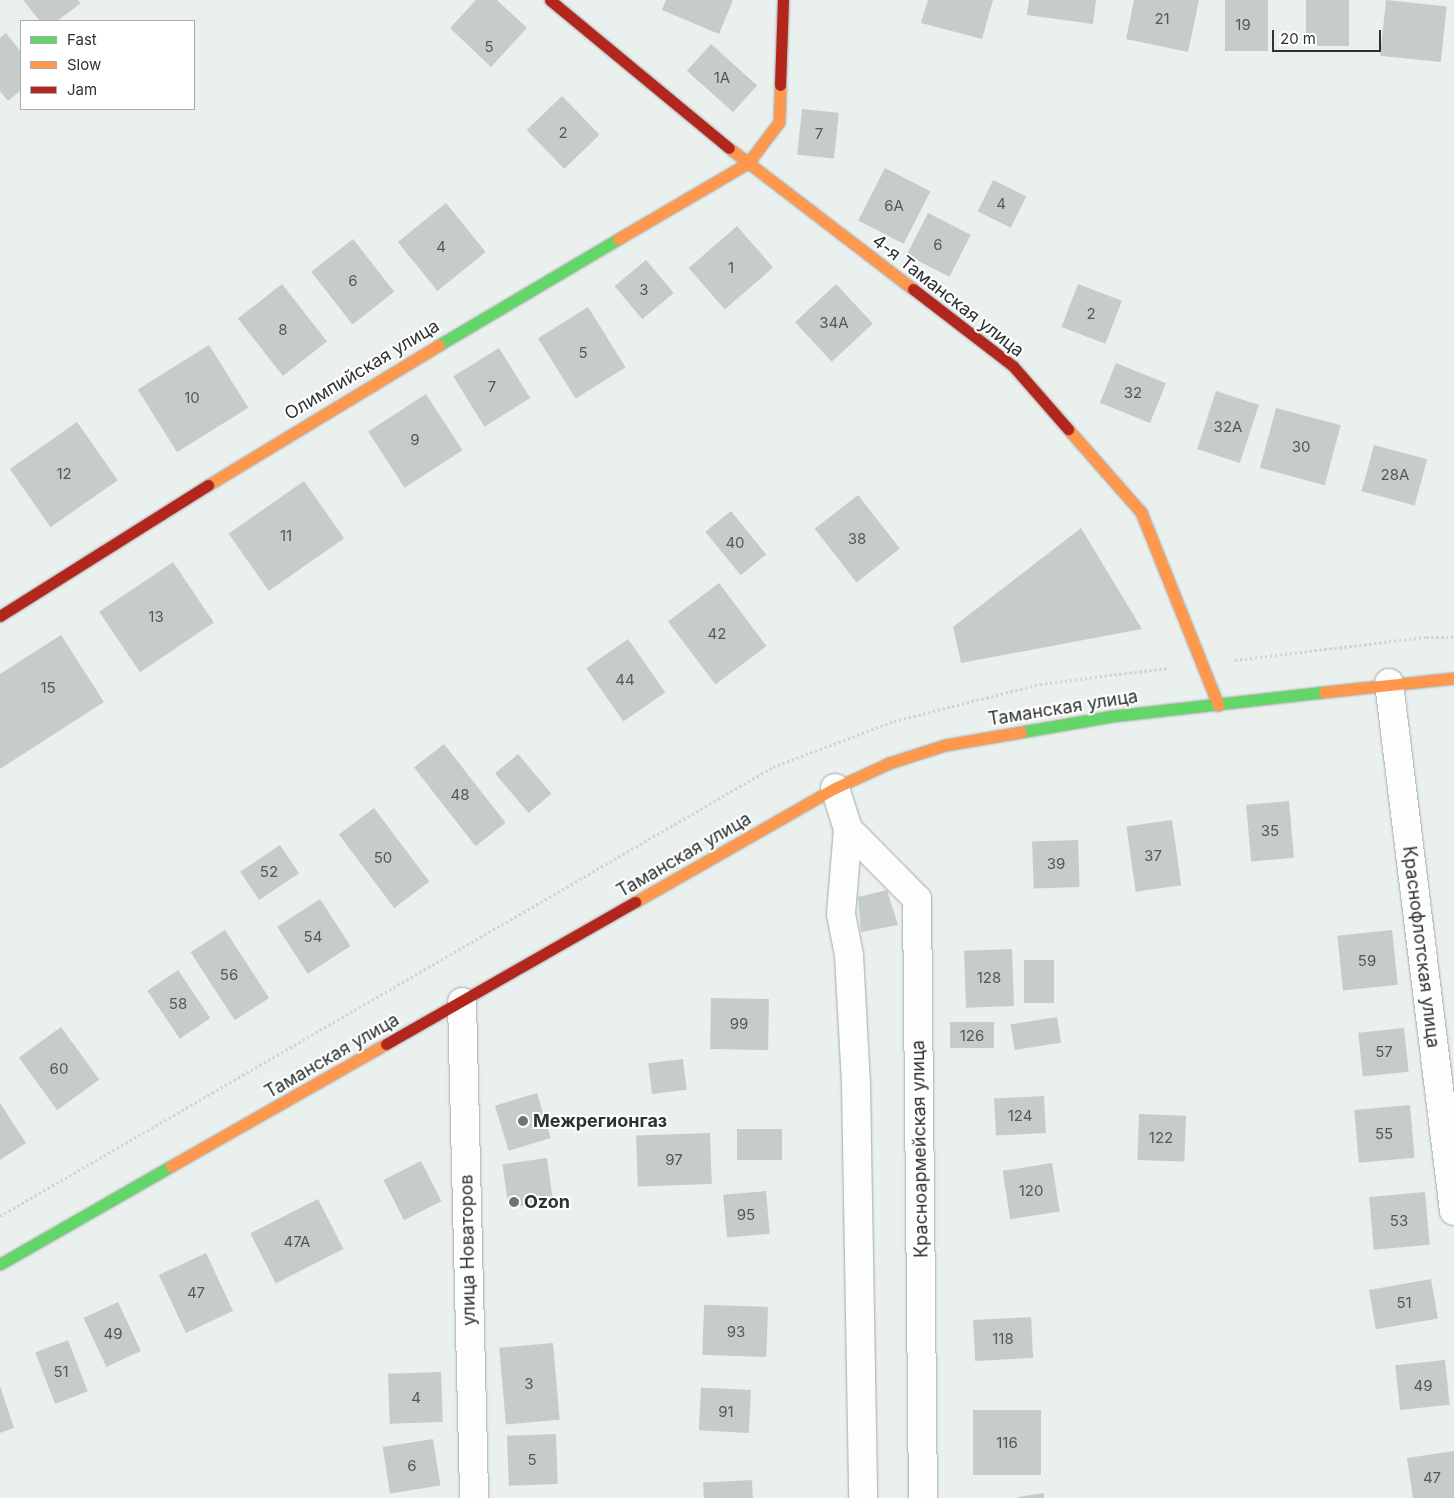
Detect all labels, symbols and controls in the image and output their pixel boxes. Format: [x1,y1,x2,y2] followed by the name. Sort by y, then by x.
[1154,10,1170,28] house number: 21
[1235,16,1251,34] house number: 19
[20,20,195,110] legend
[1274,20,1383,52] scale bar
[1280,29,1316,48] text: 20 m
[67,30,97,49] text: Fast
[484,38,494,56] house number: 5
[67,55,101,74] text: Slow
[714,69,730,87] house number: 1А
[67,80,97,99] text: Jam
[558,124,568,142] house number: 2
[815,125,823,143] house number: 7
[996,195,1006,213] house number: 4
[884,197,904,215] house number: 6А
[868,230,1028,362] street label: 4-я Таманская улица
[933,236,943,254] house number: 6
[436,238,446,256] house number: 4
[728,259,734,277] house number: 1
[348,272,358,290] house number: 6
[639,281,649,299] house number: 3
[1086,305,1096,323] house number: 2
[819,314,849,332] house number: 34А
[281,315,443,425] street label: Олимпийская улица
[278,321,288,339] house number: 8
[578,344,588,362] house number: 5
[488,378,496,396] house number: 7
[1124,384,1142,402] house number: 32
[184,389,200,407] house number: 10
[1214,418,1242,436] house number: 32А
[410,431,420,449] house number: 9
[1292,438,1310,456] house number: 30
[56,465,72,483] house number: 12
[1381,466,1409,484] house number: 28А
[280,527,292,545] house number: 11
[848,530,866,548] house number: 38
[725,534,745,552] house number: 40
[148,608,164,626] house number: 13
[708,625,726,643] house number: 42
[615,671,635,689] house number: 44
[40,679,56,697] house number: 15
[987,685,1139,731] street label: Таманская улица
[451,786,469,804] house number: 48
[613,808,755,902] street label: Таманская улица
[1261,822,1279,840] house number: 35
[1398,845,1444,1049] street label: Краснофлотская улица
[1144,847,1162,865] house number: 37
[374,849,392,867] house number: 50
[1047,855,1065,873] house number: 39
[260,863,278,881] house number: 52
[304,928,322,946] house number: 54
[1358,952,1376,970] house number: 59
[220,966,238,984] house number: 56
[977,969,1001,987] house number: 128
[169,995,187,1013] house number: 58
[261,1009,403,1103] street label: Таманская улица
[730,1015,748,1033] house number: 99
[960,1027,984,1045] house number: 126
[907,1040,933,1258] street label: Красноармейская улица
[1375,1043,1393,1061] house number: 57
[50,1060,68,1078] house number: 60
[1008,1107,1032,1125] house number: 124
[533,1110,667,1132] place label: Межрегионгаз
[517,1115,529,1127] marker: Межрегионгаз
[1375,1125,1393,1143] house number: 55
[1149,1129,1173,1147] house number: 122
[665,1151,683,1169] house number: 97
[456,1174,480,1326] street label: улица Новаторов
[1019,1182,1043,1200] house number: 120
[524,1191,570,1213] place label: Ozon
[508,1196,520,1208] marker: Ozon
[737,1206,755,1224] house number: 95
[1390,1212,1408,1230] house number: 53
[284,1233,310,1251] house number: 47А
[187,1284,205,1302] house number: 47
[1396,1294,1412,1312] house number: 51
[727,1323,745,1341] house number: 93
[104,1325,122,1343] house number: 49
[992,1330,1014,1348] house number: 118
[53,1363,69,1381] house number: 51
[524,1375,534,1393] house number: 3
[1414,1377,1432,1395] house number: 49
[411,1389,421,1407] house number: 4
[718,1403,734,1421] house number: 91
[996,1434,1018,1452] house number: 116
[527,1451,537,1469] house number: 5
[407,1457,417,1475] house number: 6
[1423,1469,1441,1487] house number: 47

